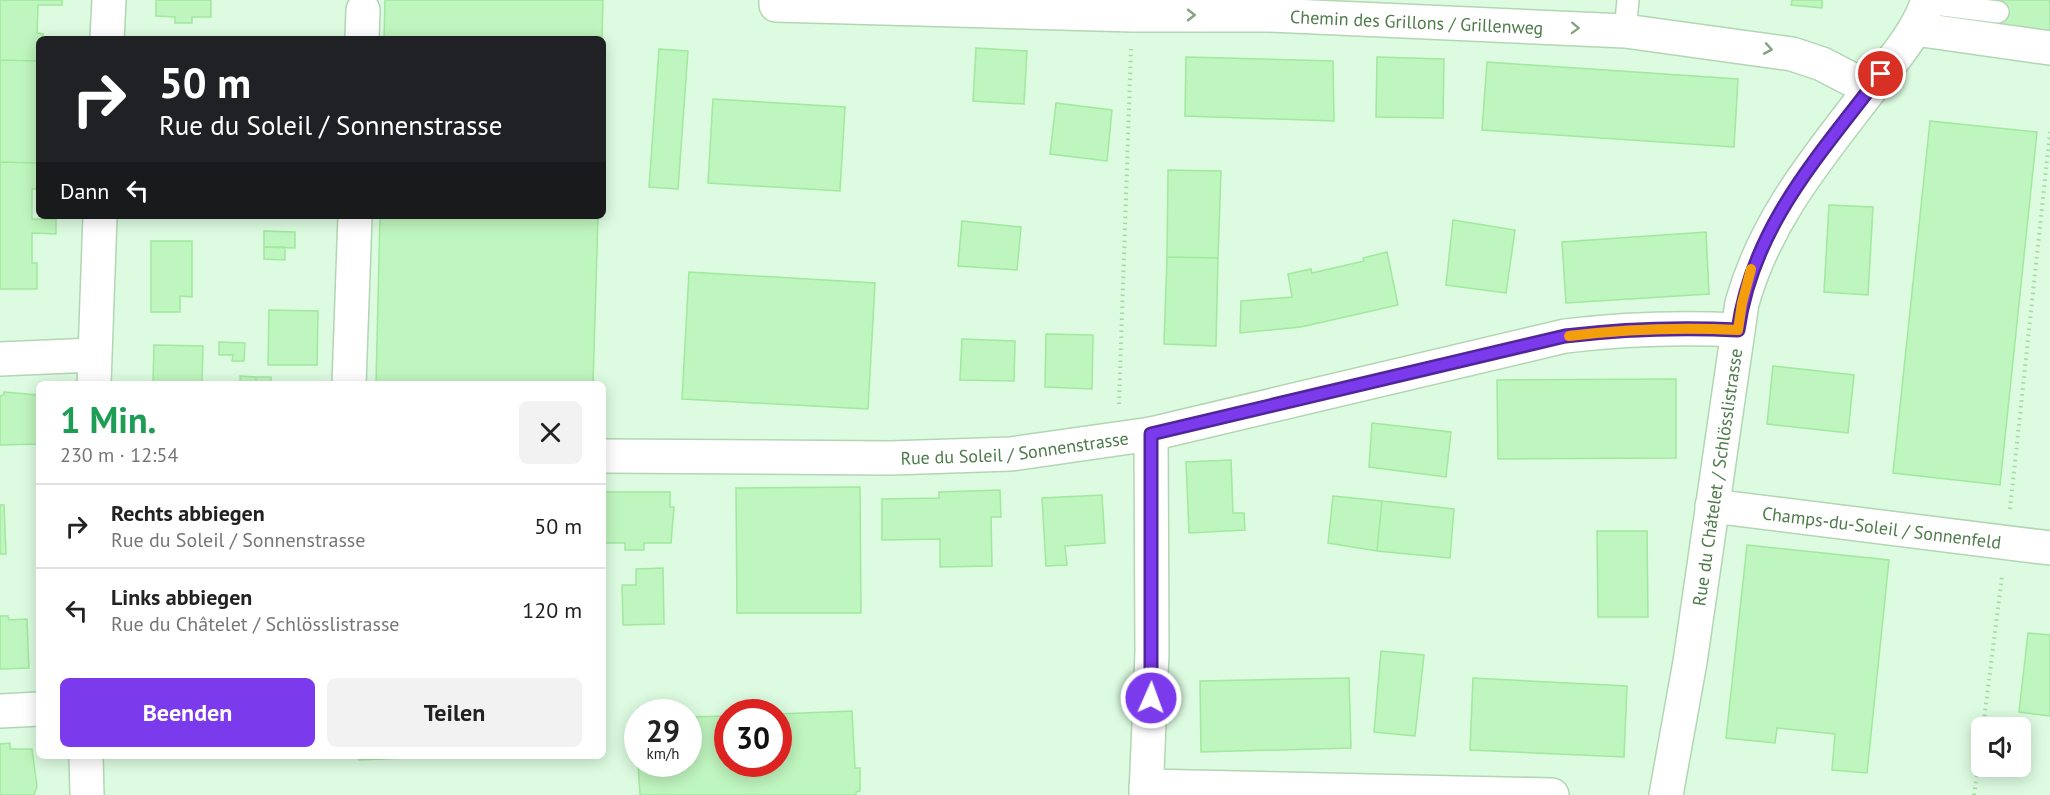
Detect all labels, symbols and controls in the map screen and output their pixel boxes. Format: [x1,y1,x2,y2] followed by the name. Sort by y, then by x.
[1290,4,1544,39] street label: Chemin des Grillons / Grillenweg
[1187,9,1196,21] one-way arrow
[1570,22,1579,35] one-way arrow
[1764,43,1773,55] one-way arrow
[1855,48,1906,99] pin
[159,55,251,110] text: 50 m
[1864,57,1897,90] icon: arrive
[60,60,138,138] icon: right
[159,108,502,142] text: Rue du Soleil / Sonnenstrasse
[121,174,154,207] icon: left
[60,177,109,205] text: Dann
[1687,347,1747,607] street label: Rue du Châtelet / Schlösslistrasse
[60,396,156,443] text: 1 Min.
[519,401,582,464] button: close
[900,426,1130,469] street label: Rue du Soleil / Sonnenstrasse
[60,442,178,468] text: 230 m · 12:54
[111,499,265,527] text: Rechts abbiegen
[1761,501,2003,553] street label: Champs-du-Soleil / Sonnenfeld
[60,510,93,543] icon: right
[534,512,582,540] text: 50 m
[111,527,365,553] text: Rue du Soleil / Sonnenstrasse
[111,583,252,611] text: Links abbiegen
[60,594,93,627] icon: left
[522,596,582,624] text: 120 m
[111,611,400,637] text: Rue du Châtelet / Schlösslistrasse
[1119,666,1183,730] position arrow
[60,678,315,747] button: Beenden
[327,678,582,747] button: Teilen
[714,699,792,777] speed limit sign: 30
[646,711,680,750] text: 29
[1971,717,2031,777] map controls
[1971,717,2031,777] button: sound
[647,744,679,763] text: km/h

